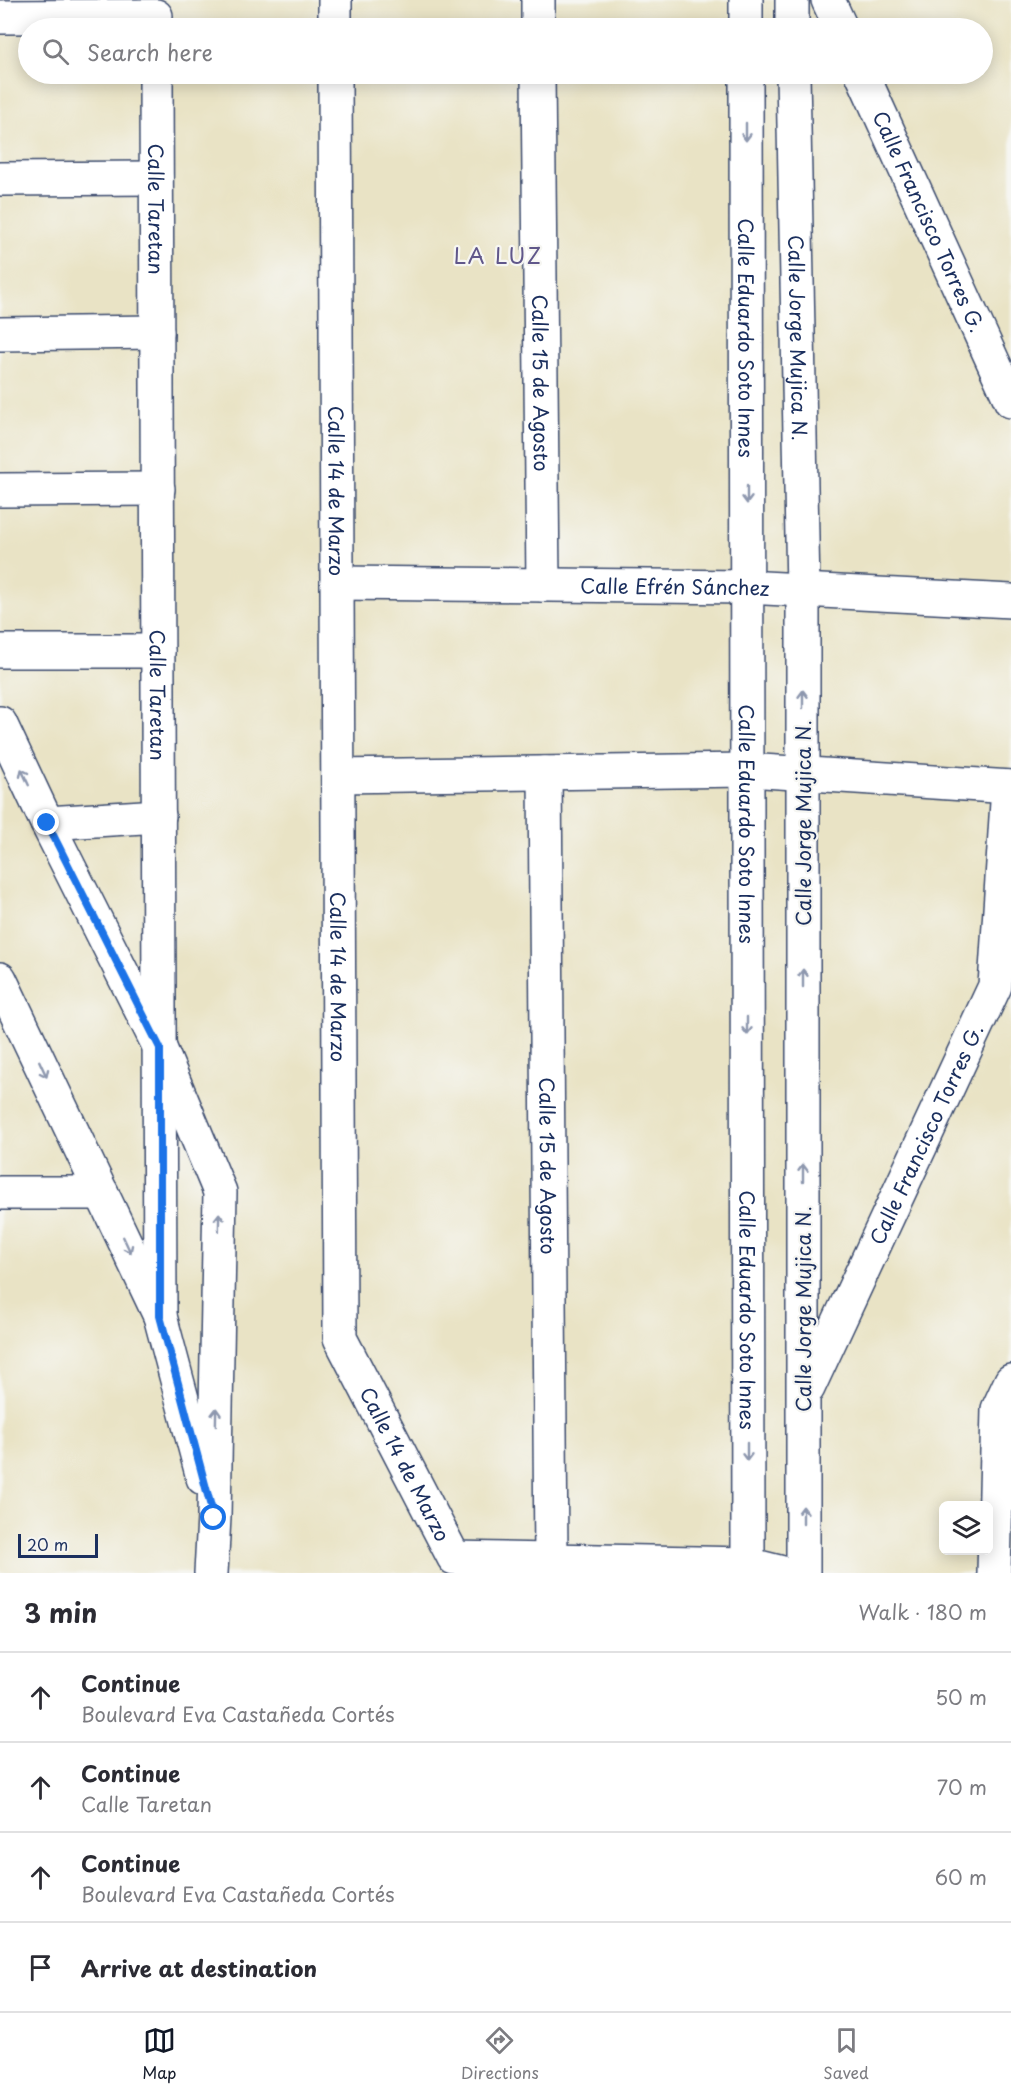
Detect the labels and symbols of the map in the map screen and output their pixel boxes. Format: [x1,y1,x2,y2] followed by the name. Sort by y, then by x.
[866,106,993,337] street label: Calle Francisco Torres G.
[740,121,752,141] one-way arrow
[141,143,172,275] street label: Calle Taretan
[731,218,762,458] street label: Calle Eduardo Soto Innes
[781,235,815,441] street label: Calle Jorge Mujica N.
[453,238,543,271] district label: LA LUZ
[525,294,557,472] street label: Calle 15 de Agosto
[321,406,352,576] street label: Calle 14 de Marzo
[741,484,753,504] one-way arrow
[580,570,771,603] street label: Calle Efrén Sánchez
[143,629,173,761] street label: Calle Taretan
[797,689,809,709] one-way arrow
[732,704,762,944] street label: Calle Eduardo Soto Innes
[788,720,818,926] street label: Calle Jorge Mujica N.
[19,768,31,786] one-way arrow
[33,809,59,835] route end
[323,892,354,1062] street label: Calle 14 de Marzo
[797,968,809,988] one-way arrow
[741,1015,753,1035] one-way arrow
[862,1019,990,1249] street label: Calle Francisco Torres G.
[38,1060,50,1078] one-way arrow
[532,1077,564,1255] street label: Calle 15 de Agosto
[797,1163,809,1183] one-way arrow
[732,1190,763,1430] street label: Calle Eduardo Soto Innes
[788,1206,818,1412] street label: Calle Jorge Mujica N.
[213,1213,225,1233] one-way arrow
[121,1236,133,1254] one-way arrow
[353,1382,458,1547] street label: Calle 14 de Marzo
[210,1407,221,1427] one-way arrow
[741,1441,753,1461] one-way arrow
[200,1504,226,1530] route start
[797,1505,809,1525] one-way arrow
[18,1531,98,1558] scale bar

